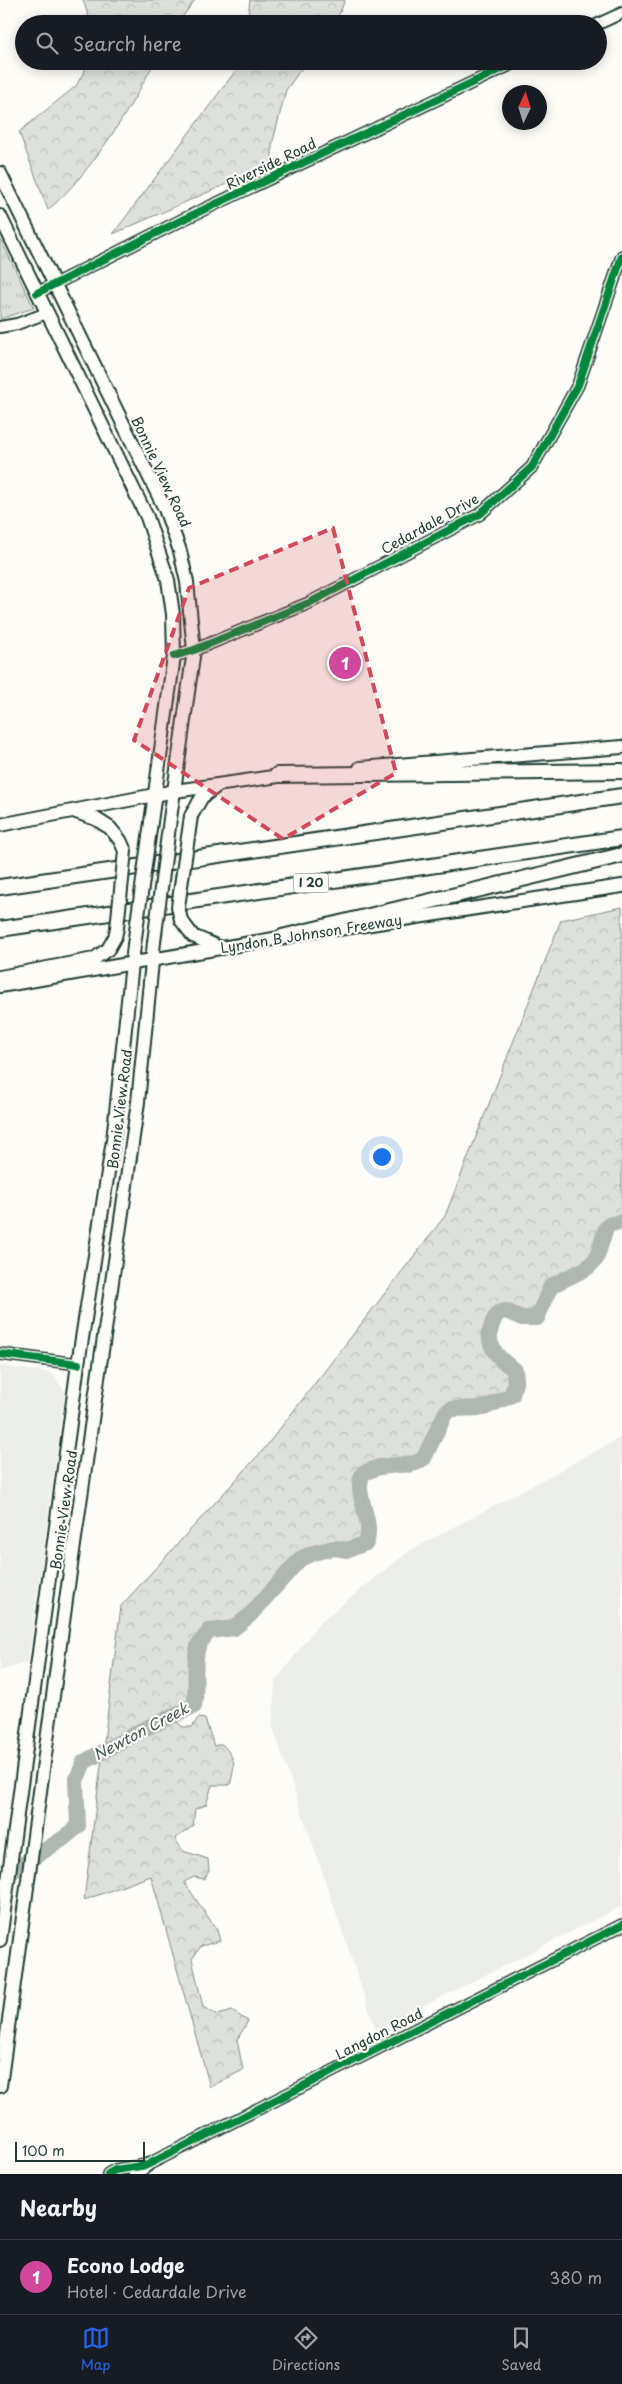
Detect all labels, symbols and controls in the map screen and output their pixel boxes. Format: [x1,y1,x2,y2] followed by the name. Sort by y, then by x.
[15,15,607,70] search box
[33,29,61,57] icon: search
[73,29,182,57] text: Search here
[502,85,547,130] north arrow
[222,133,320,195] street label: Riverside Road
[126,413,196,531] street label: Bonnie View Road
[377,488,482,559] street label: Cedardale Drive
[329,644,361,682] pin: 1
[294,874,328,892] road number: I 20
[219,909,403,958] street label: Lyndon B Johnson Freeway
[102,1048,137,1170] street label: Bonnie View Road
[369,1144,395,1170] your location
[45,1449,82,1571] street label: Bonnie View Road
[89,1695,193,1765] water label: Newton Creek
[331,2002,426,2065] street label: Langdon Road
[15,2139,145,2162] scale bar
[22,2140,65,2161] text: 100 m
[20,2191,97,2223] text: Nearby
[67,2251,185,2279] text: Econo Lodge
[32,2265,40,2289] text: 1
[550,2265,602,2289] text: 380 m
[67,2279,247,2303] text: Hotel · Cedardale Drive
[81,2324,111,2375] tab: Map
[272,2324,340,2375] tab: Directions
[502,2324,541,2375] tab: Saved

